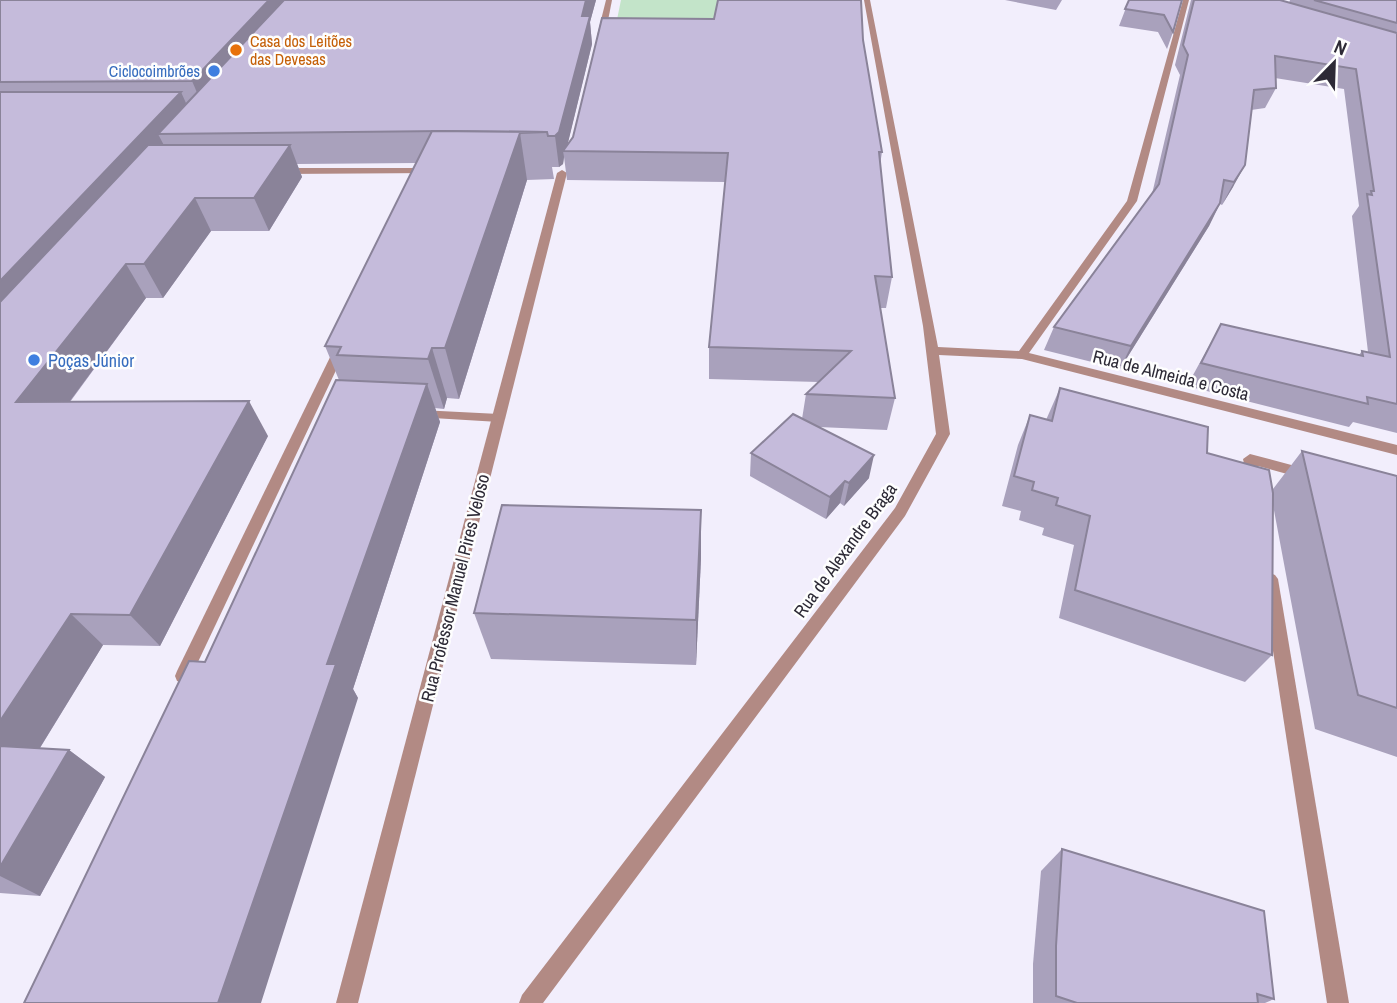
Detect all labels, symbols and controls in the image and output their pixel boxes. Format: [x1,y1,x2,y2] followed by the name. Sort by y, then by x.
[1299,28,1369,98] north arrow
[250,30,352,70] place label: Casa dos Leitões das Devesas
[1330,33,1351,62] text: N
[228,42,244,58] marker: Casa dos Leitões das Devesas
[109,60,200,82] place label: Ciclocoimbrões
[206,63,222,79] marker: Ciclocoimbrões
[1090,344,1252,406] street label: Rua de Almeida e Costa
[48,348,134,373] place label: Poças Júnior
[26,352,42,368] marker: Poças Júnior
[415,472,495,704] street label: Rua Professor Manuel Pires Veloso
[788,478,902,622] street label: Rua de Alexandre Braga

